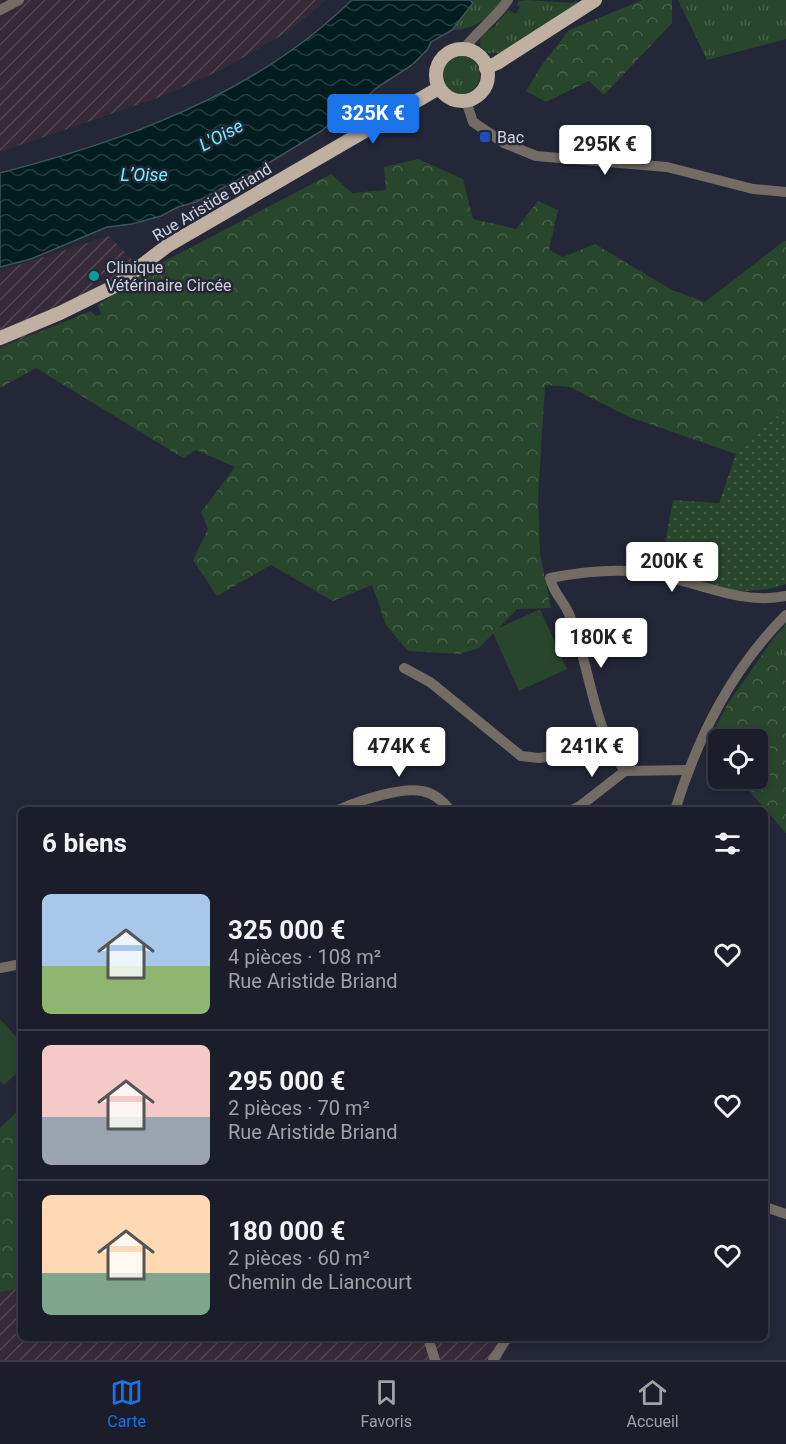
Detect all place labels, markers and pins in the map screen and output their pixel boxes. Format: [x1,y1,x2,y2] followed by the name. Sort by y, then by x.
[324,94,422,145] pin: 325K €
[556,125,654,176] pin: 295K €
[497,128,524,147] place label: Bac
[478,130,492,144] marker: Bac
[106,258,231,295] place label: Clinique Vétérinaire Circée
[87,269,101,283] marker: Clinique Vétérinaire Circée
[623,542,721,593] pin: 200K €
[552,618,650,669] pin: 180K €
[350,727,448,778] pin: 474K €
[543,727,641,778] pin: 241K €

